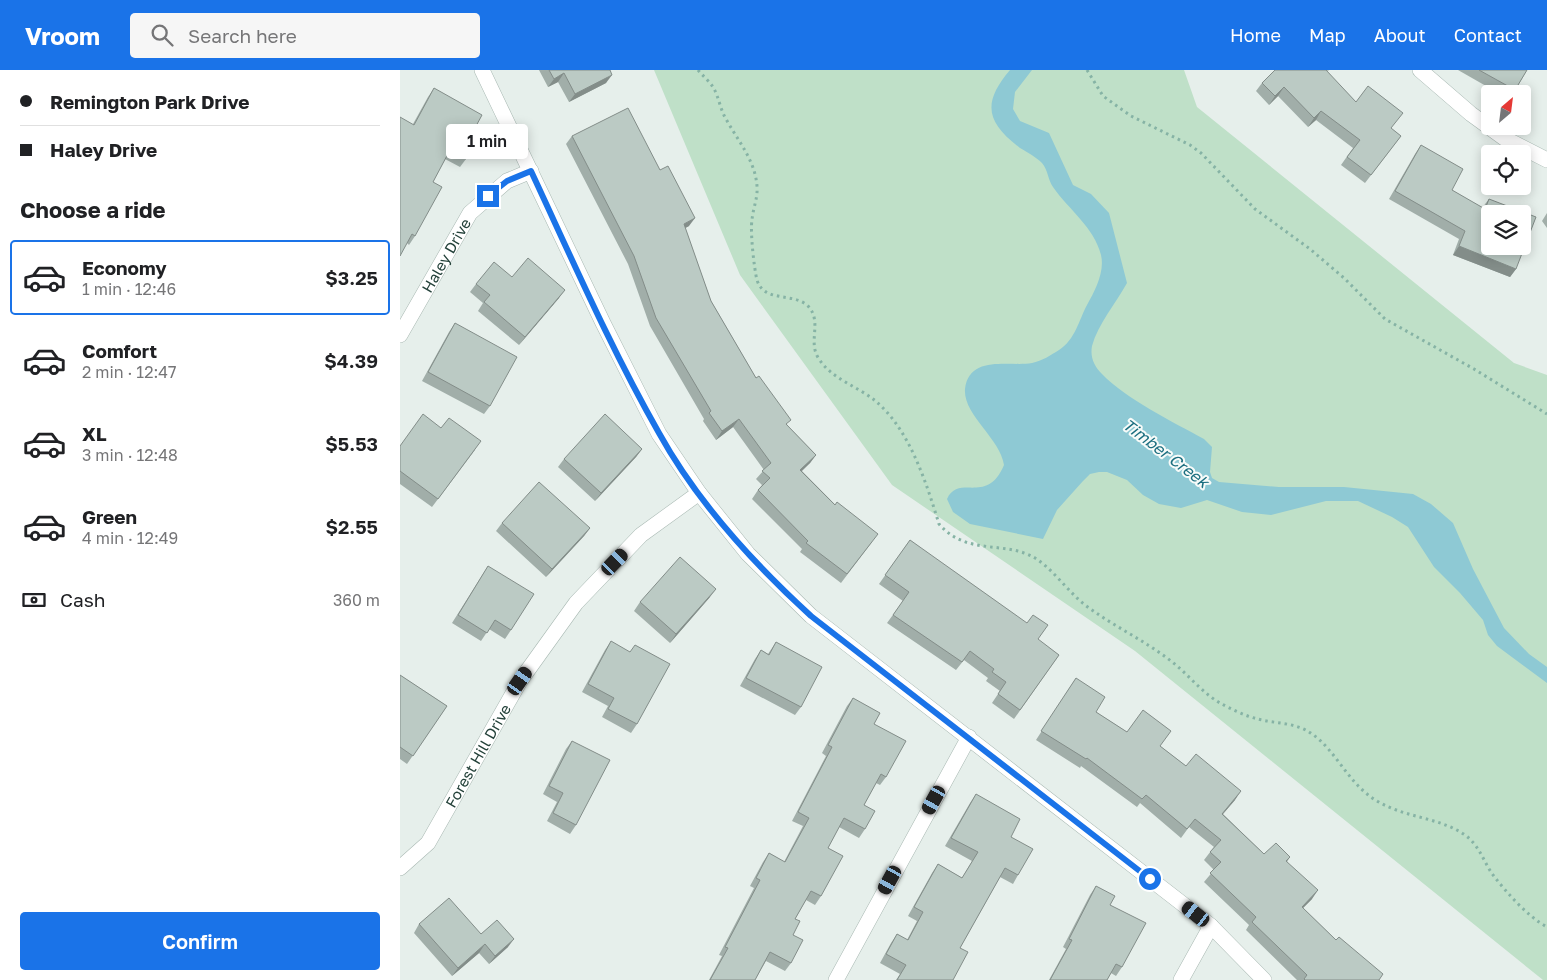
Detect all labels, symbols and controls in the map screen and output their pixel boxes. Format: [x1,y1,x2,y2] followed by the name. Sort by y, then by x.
[130,13,480,58] search box
[25,21,100,50] text: Vroom
[148,21,176,49] icon: search
[188,24,297,47] text: Search here
[1230,24,1281,46] text: Home
[1309,24,1346,46] text: Map
[1374,24,1426,46] text: About
[1454,24,1522,46] text: Contact
[1481,85,1531,135] north arrow
[1481,85,1531,255] map controls
[50,90,249,113] text: Remington Park Drive
[447,124,529,158] callout: 1 min
[467,131,507,151] text: 1 min
[50,138,157,161] text: Haley Drive
[1481,145,1531,195] button: locate
[477,185,499,207] route end
[20,196,166,223] text: Choose a ride
[1481,205,1531,255] button: layers
[417,215,474,295] street label: Haley Drive
[22,255,67,300] icon: car
[82,256,167,279] text: Economy
[325,266,378,289] text: $3.25
[82,279,176,299] text: 1 min · 12:46
[22,338,67,383] icon: car
[82,339,157,362] text: Comfort
[324,349,378,372] text: $4.39
[82,362,176,382] text: 2 min · 12:47
[1119,414,1214,493] water label: Timber Creek
[22,421,67,466] icon: car
[82,422,107,445] text: XL
[325,432,378,455] text: $5.53
[82,445,178,465] text: 3 min · 12:48
[22,504,67,549] icon: car
[82,505,137,528] text: Green
[325,515,378,538] text: $2.55
[82,528,178,548] text: 4 min · 12:49
[599,546,630,578] car
[20,586,48,614] icon: cash
[60,588,105,611] text: Cash
[333,590,380,610] text: 360 m
[505,664,534,698] car
[441,701,514,811] street label: Forest Hill Drive
[920,783,947,817] car
[876,863,903,897] car
[1139,868,1161,890] route start
[1179,899,1212,929] car
[20,912,380,970] button: Confirm

